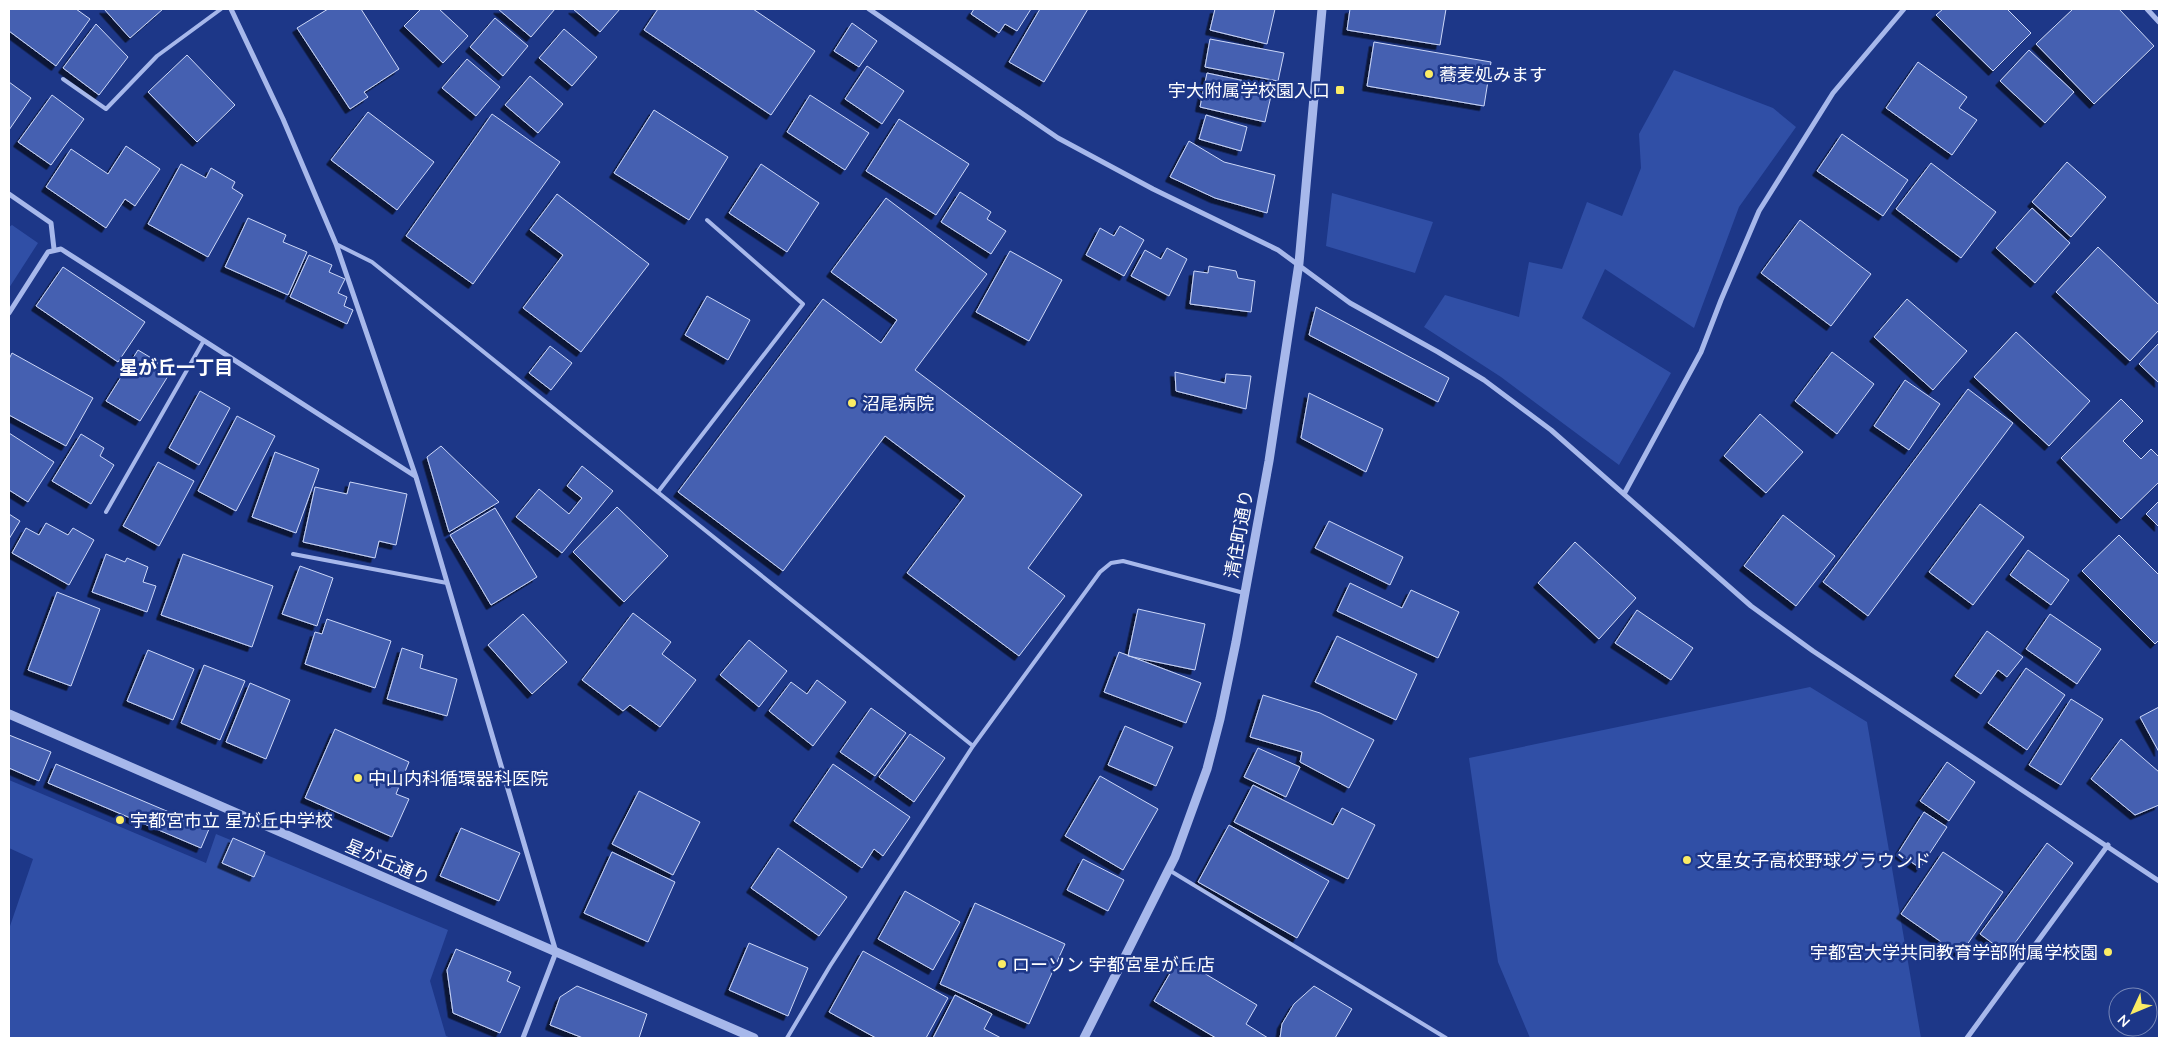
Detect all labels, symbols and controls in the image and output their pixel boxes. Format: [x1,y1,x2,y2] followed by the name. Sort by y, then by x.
[1439,63,1547,86] place label: 蕎麦処みます
[1423,68,1435,80] marker: 蕎麦処みます
[1168,79,1330,102] place label: 宇大附属学校園入口
[1334,84,1346,96] marker: 宇大附属学校園入口
[119,355,233,379] district label: 星が丘一丁目
[862,392,934,415] place label: 沼尾病院
[846,397,858,409] marker: 沼尾病院
[1220,488,1258,580] street label: 清住町通り
[368,767,548,790] place label: 中山内科循環器科医院
[352,772,364,784] marker: 中山内科循環器科医院
[130,809,333,832] place label: 宇都宮市立 星が丘中学校
[114,814,126,826] marker: 宇都宮市立 星が丘中学校
[342,834,434,890] street label: 星が丘通り
[1697,849,1931,872] place label: 文星女子高校野球グラウンド
[1681,854,1693,866] marker: 文星女子高校野球グラウンド
[1810,941,2098,964] place label: 宇都宮大学共同教育学部附属学校園
[2102,946,2114,958] marker: 宇都宮大学共同教育学部附属学校園
[1012,953,1215,976] place label: ローソン 宇都宮星が丘店
[996,958,1008,970] marker: ローソン 宇都宮星が丘店
[2108,987,2158,1037] north arrow
[2114,1011,2134,1031] text: N

